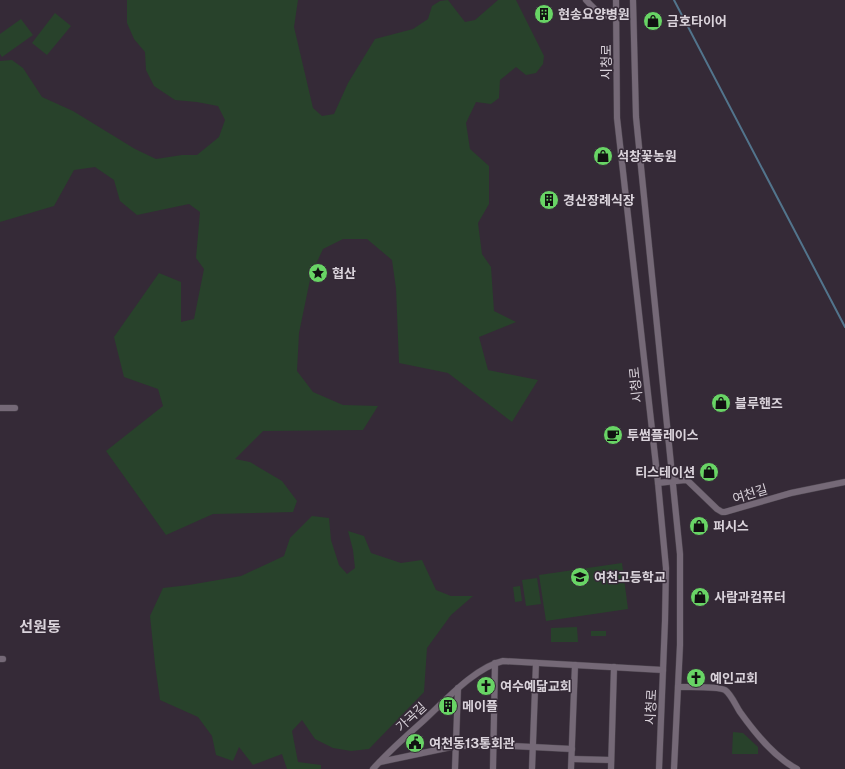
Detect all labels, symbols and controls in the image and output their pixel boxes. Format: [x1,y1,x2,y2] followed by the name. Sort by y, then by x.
[533,3,555,25] building icon: 현송요양병원
[558,7,630,22] place label: 현송요양병원
[642,10,664,32] shop icon: 금호타이어
[667,14,727,29] place label: 금호타이어
[599,44,614,80] street label: 시청로
[592,145,614,167] shop icon: 석창꽃농원
[617,149,677,164] place label: 석창꽃농원
[538,189,560,211] building icon: 경산장례식장
[563,193,635,208] place label: 경산장례식장
[307,262,329,284] place icon: 협산
[332,266,356,281] place label: 협산
[627,366,645,404] street label: 시청로
[710,392,732,414] shop icon: 블루핸즈
[735,396,783,411] place label: 블루핸즈
[602,424,624,446] cafe icon: 투썸플레이스
[627,428,699,443] place label: 투썸플레이스
[698,461,720,483] shop icon: 티스테이션
[635,465,695,480] place label: 티스테이션
[731,482,769,506] street label: 여천길
[688,515,710,537] shop icon: 퍼시스
[713,519,749,534] place label: 퍼시스
[569,566,591,588] school or university icon: 여천고등학교
[594,570,666,585] place label: 여천고등학교
[689,586,711,608] shop icon: 사람과컴퓨터
[714,590,786,605] place label: 사람과컴퓨터
[19,618,61,635] district label: 선원동
[685,667,707,689] church icon: 예인교회
[710,671,758,686] place label: 예인교회
[475,675,497,697] church icon: 여수예닮교회
[500,679,572,694] place label: 여수예닮교회
[643,689,659,725] street label: 시청로
[437,695,459,717] building icon: 메이플
[393,699,429,735] street label: 가곡길
[462,699,498,714] place label: 메이플
[404,732,426,754] public building icon: 여천동13통회관
[429,736,515,751] place label: 여천동13통회관

